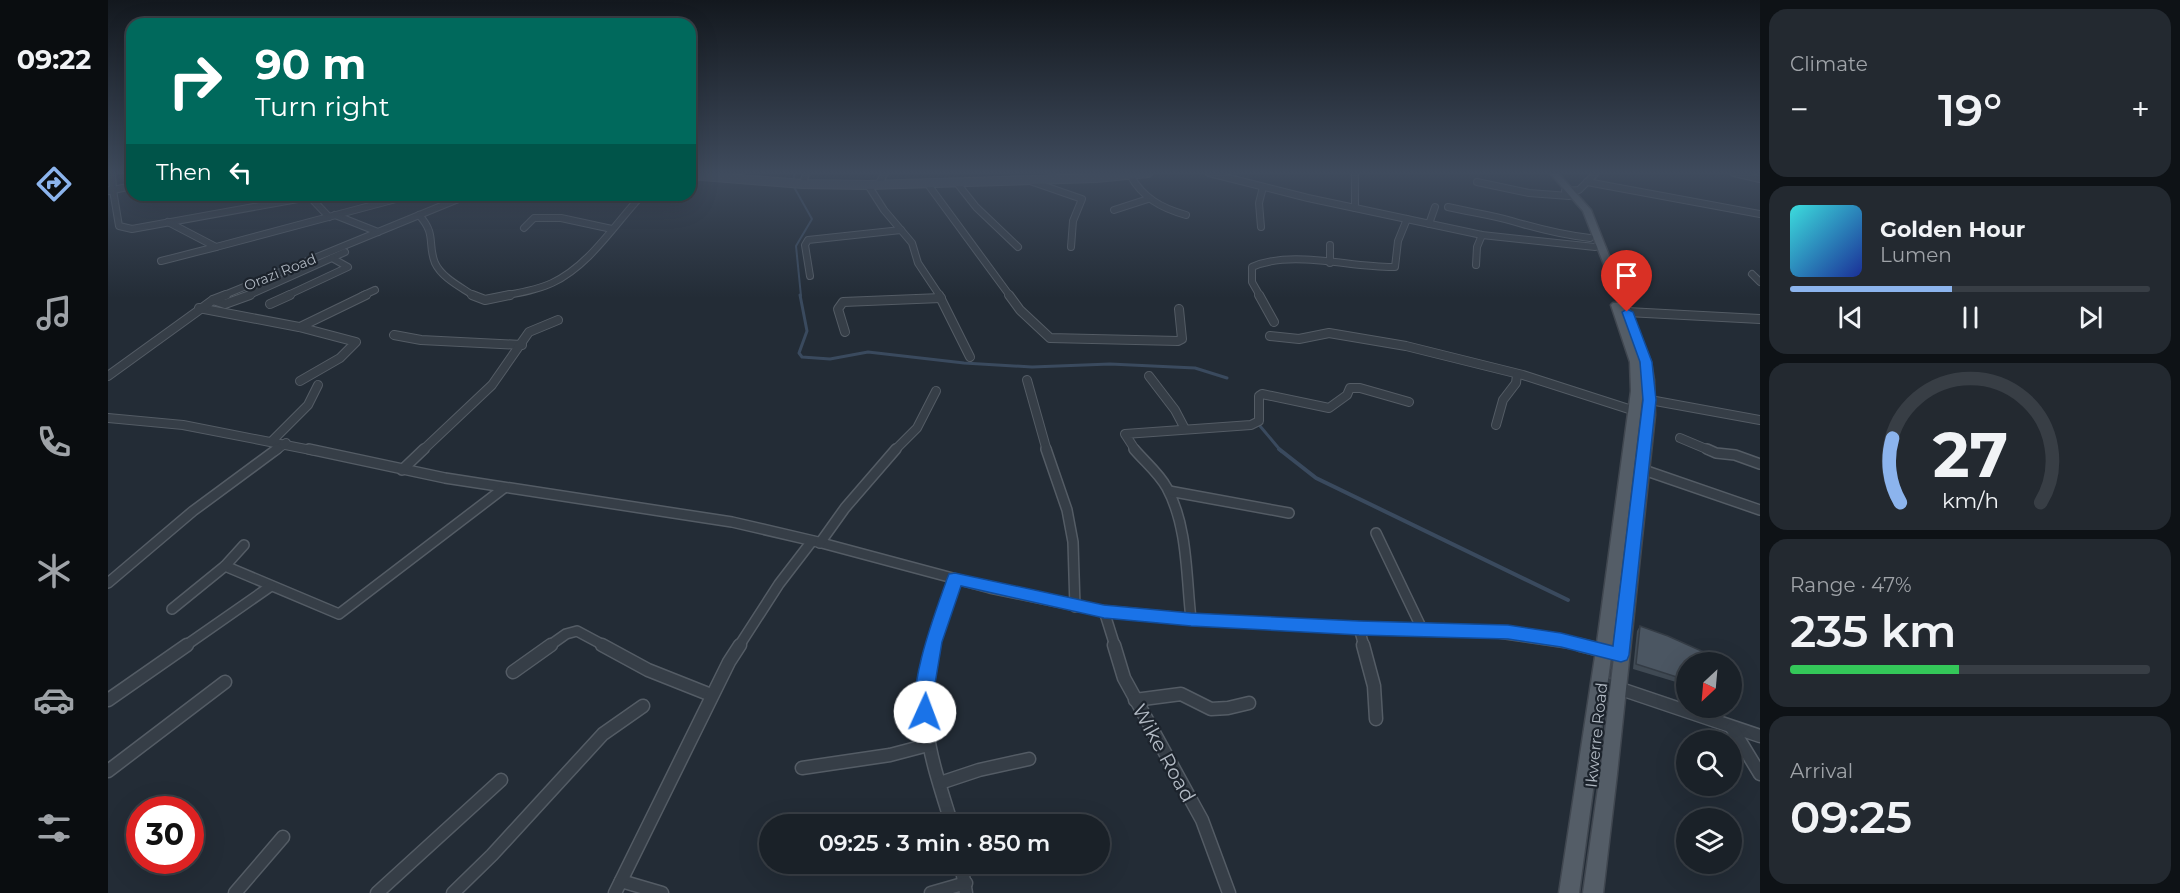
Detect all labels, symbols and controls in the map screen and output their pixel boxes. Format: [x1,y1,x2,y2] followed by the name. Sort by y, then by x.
[255,38,366,90] text: 90 m
[156,42,234,120] icon: right
[17,43,91,76] text: 09:22
[1790,52,1868,76] text: Climate
[1938,82,2002,137] text: 19°
[1790,89,1809,129] text: −
[2131,89,2150,129] text: +
[255,90,390,123] text: Turn right
[224,156,257,189] icon: left
[156,159,212,186] text: Then
[33,163,75,205] icon: directions
[1880,216,2025,243] text: Golden Hour
[1880,243,1952,267] text: Lumen
[241,249,319,295] street label: Orazi Road
[1601,250,1652,312] pin
[1610,259,1643,292] icon: arrive
[33,292,75,334] icon: music
[1834,301,1867,334] icon: previous
[1954,301,1987,334] icon: pause
[2074,301,2107,334] icon: next
[1932,418,2008,494] text: 27
[33,421,75,463] icon: phone
[1941,488,1999,514] text: km/h
[33,550,75,592] icon: climate
[1790,573,1912,597] text: Range · 47%
[1790,603,1956,658] text: 235 km
[1676,652,1742,718] north arrow
[1676,652,1742,874] map controls
[33,679,75,721] icon: car
[893,680,957,744] position arrow
[1582,682,1611,789] street label: Ikwerre Road
[1127,700,1201,806] street label: Wike Road
[1676,730,1742,796] button: search
[1790,759,1853,783] text: Arrival
[1790,789,1912,844] text: 09:25
[126,796,204,874] speed limit sign: 30
[33,807,75,849] icon: filters
[1676,808,1742,874] button: layers
[819,830,1050,857] text: 09:25 · 3 min · 850 m

